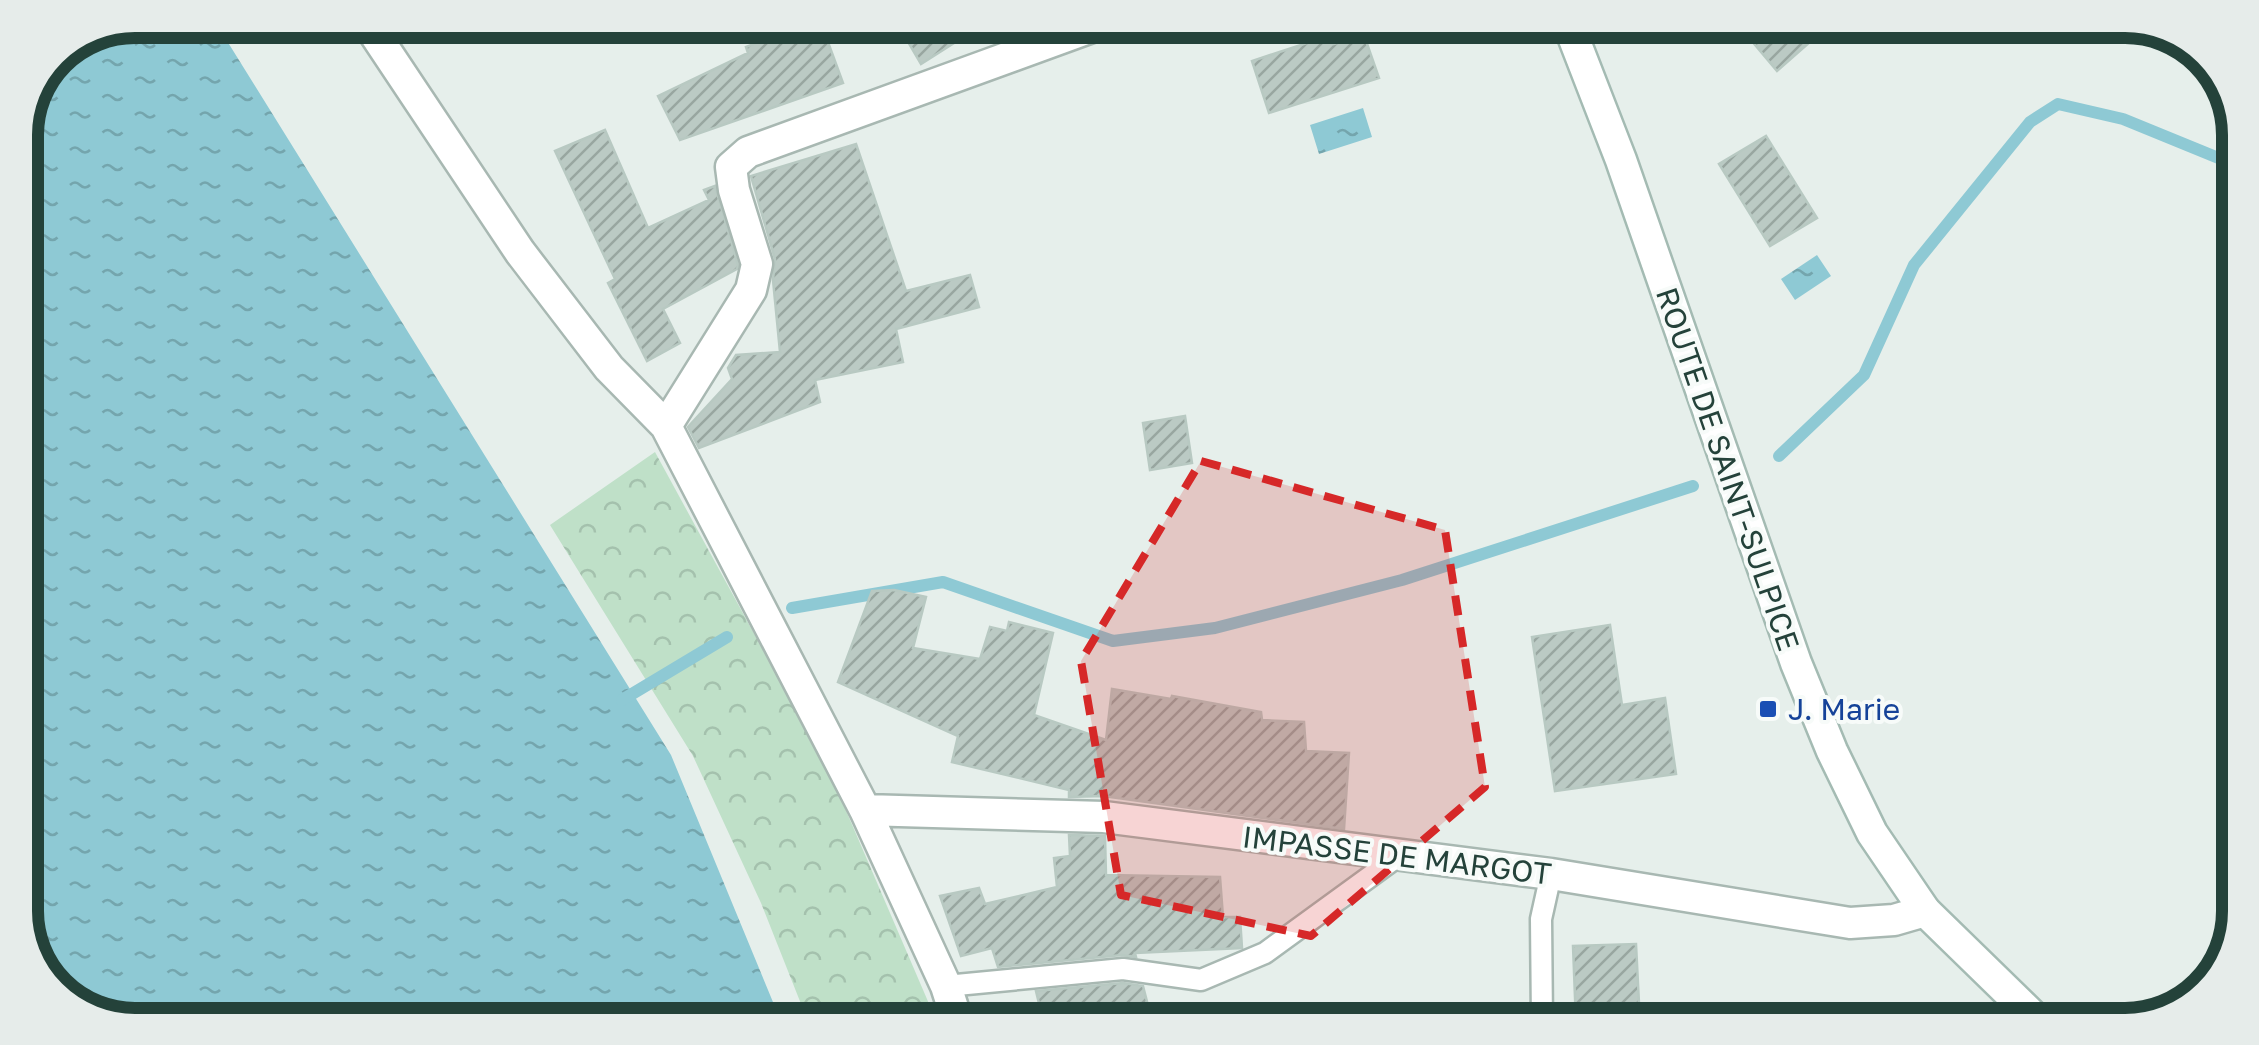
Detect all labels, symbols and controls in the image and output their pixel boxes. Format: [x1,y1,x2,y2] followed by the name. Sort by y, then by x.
[1649,283,1807,655] street label: ROUTE DE SAINT-SULPICE
[1788,691,1900,727] place label: J. Marie
[1757,698,1779,720] marker: J. Marie
[1241,818,1553,892] street label: IMPASSE DE MARGOT

